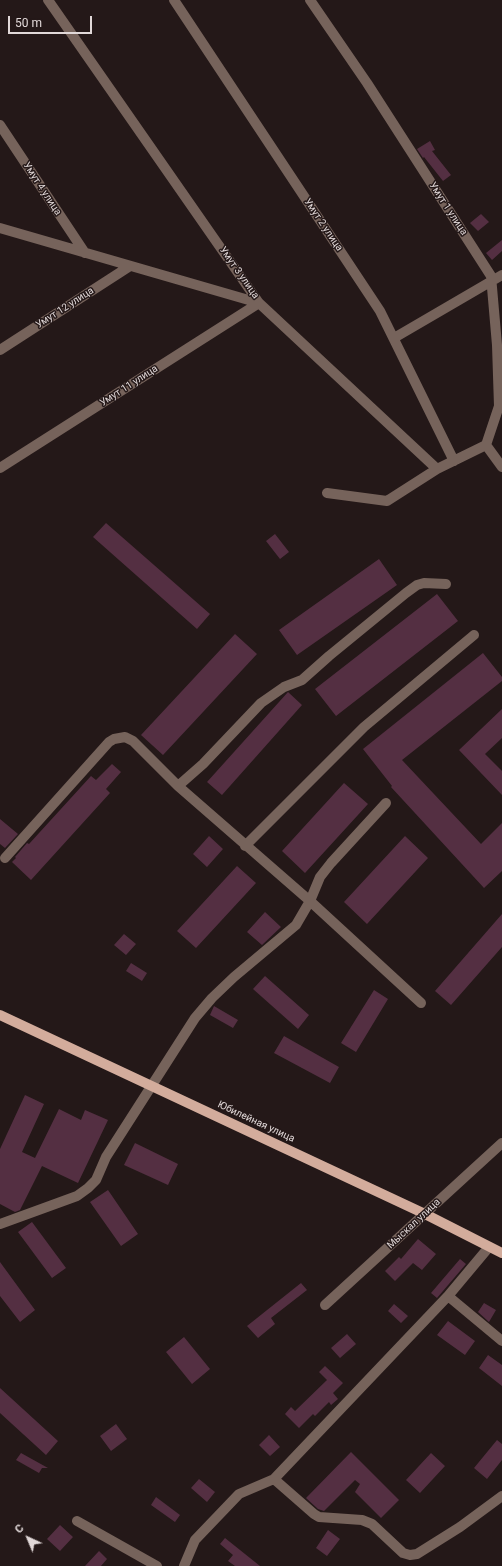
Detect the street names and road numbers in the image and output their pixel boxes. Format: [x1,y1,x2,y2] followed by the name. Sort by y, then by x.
[20,160,64,218] street label: Умут 4 улица
[426,180,470,238] street label: Умут 1 улица
[301,196,345,254] street label: Умут 2 улица
[217,245,261,301] street label: Умут 3 улица
[34,285,96,331] street label: Умут 12 улица
[98,363,160,409] street label: Умут 11 улица
[216,1099,296,1145] street label: Юбилейная улица
[385,1196,443,1252] street label: Мыскал улица

